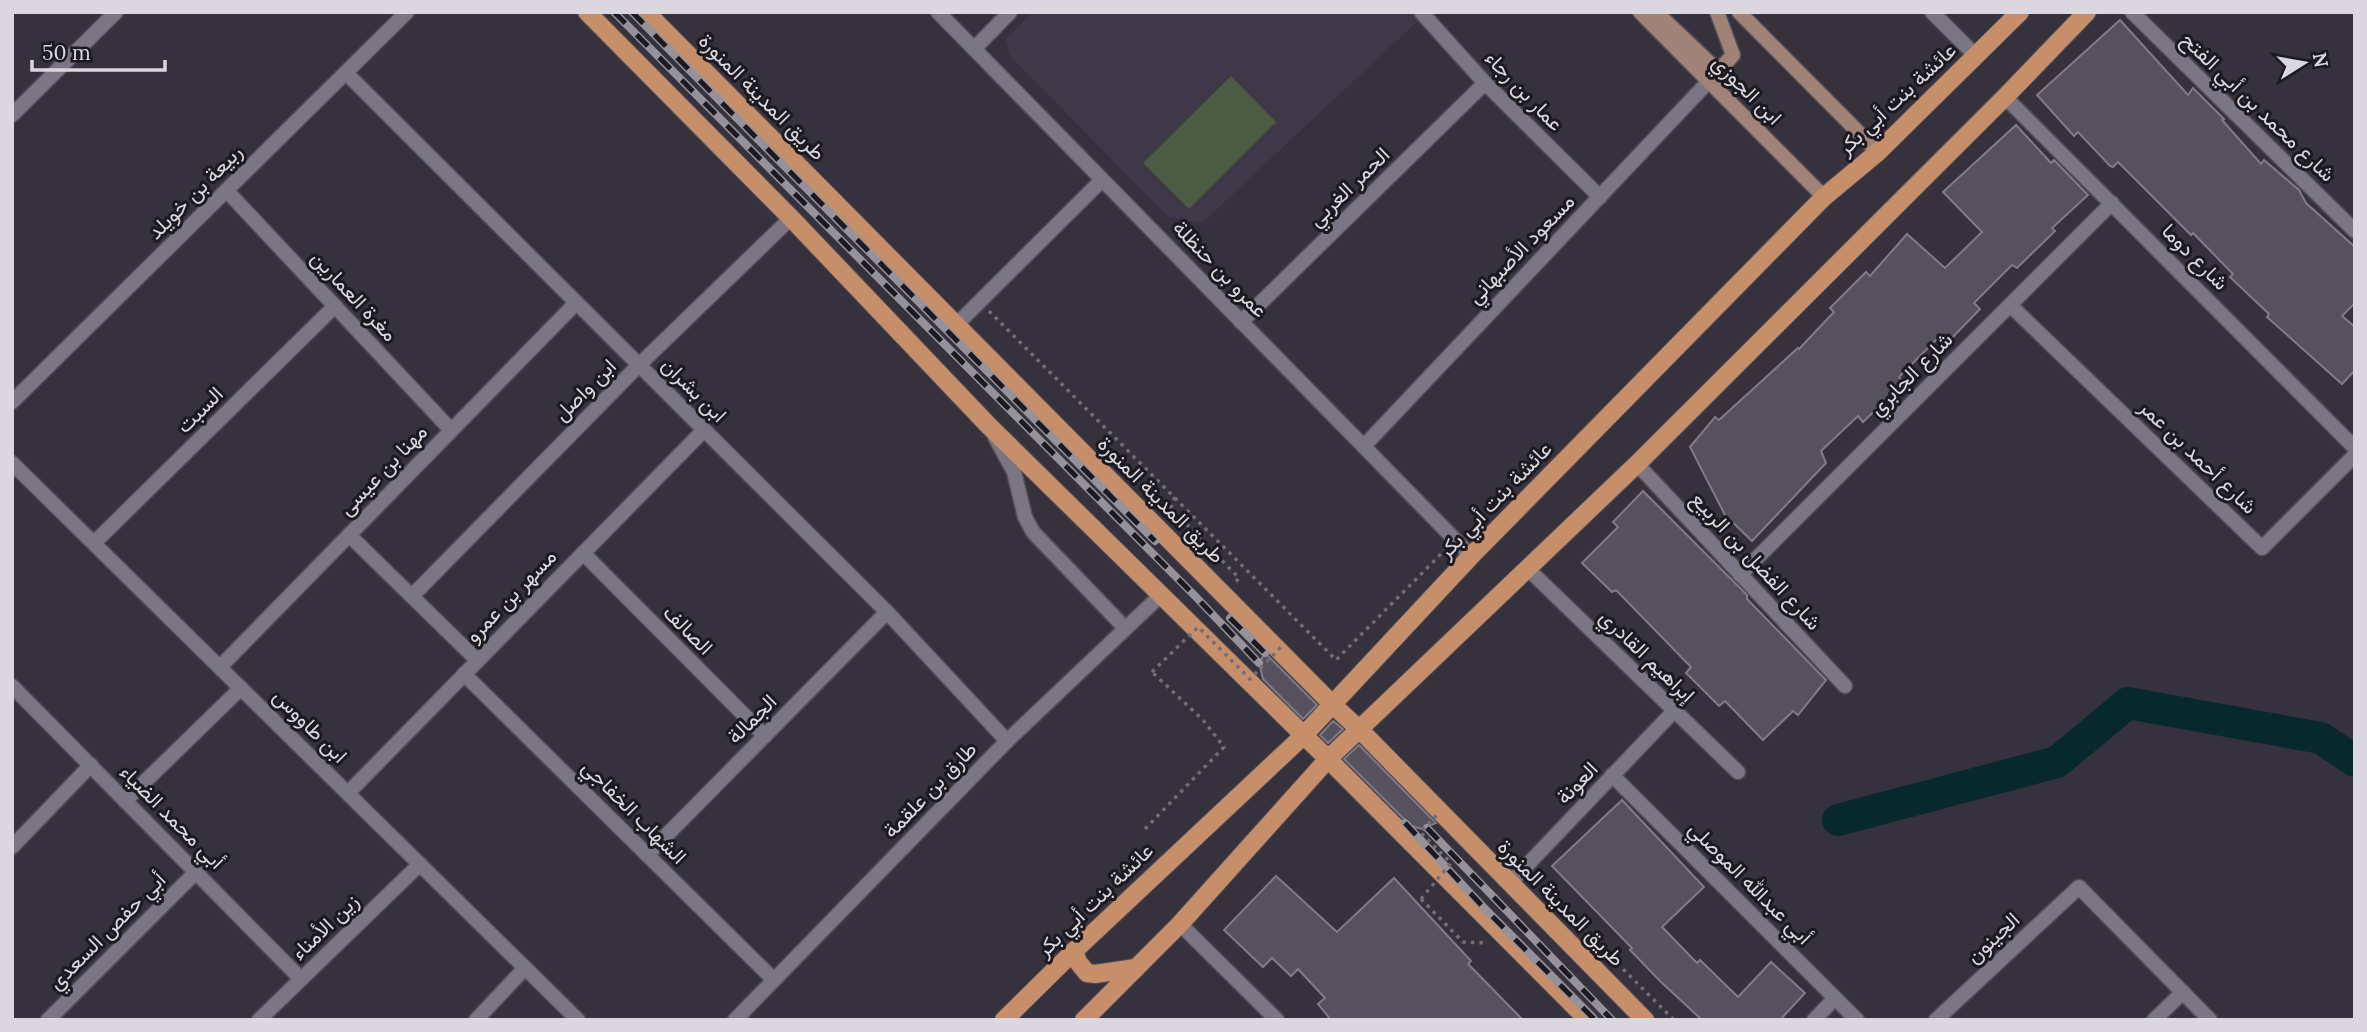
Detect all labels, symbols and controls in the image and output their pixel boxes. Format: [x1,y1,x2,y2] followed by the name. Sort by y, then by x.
[2173,26,2341,190] street label: شارع محمد بن أبي الفتح
[693,27,832,166] street label: طريق المدينة المنورة
[32,28,164,72] scale bar
[2269,28,2339,98] north arrow
[1831,37,1964,164] street label: عائشة بنت أبي بكر
[42,39,91,66] text: 50 m
[1479,45,1569,137] street label: عمار بن رجاء
[1704,49,1788,133] street label: ابن الجوزي
[2308,50,2334,70] text: N
[141,138,248,245] street label: ربيعة بن خويلد
[1302,141,1398,235] street label: الحمر الغربي
[1461,188,1583,312] street label: مسعود الأصبهاني
[1167,214,1274,323] street label: عمرو بن حنظلة
[2155,217,2235,297] street label: شارع دوما
[305,244,403,347] street label: مغرة العمارين
[1863,326,1961,424] street label: شارع الجابري
[656,351,733,428] street label: ابن بشران
[548,353,622,427] street label: ابن واصل
[170,380,229,439] street label: السبت
[2132,393,2263,520] street label: شارع أحمد بن عمر
[332,418,433,521] street label: مهنا بن عيسى
[1092,430,1231,569] street label: طريق المدينة المنورة
[1431,435,1560,567] street label: عائشة بنت أبي بكر
[1684,486,1828,636] street label: شارع الفضل بن الربيع
[459,543,562,648] street label: مسهر بن عمرو
[658,599,719,660] street label: الصالف
[1591,603,1701,711] street label: إبراهيم القادري
[267,683,353,769] street label: ابن طاووس
[721,688,782,749] street label: الجمالة
[877,736,982,844] street label: طارق بن علقمة
[573,754,692,873] street label: الشهاب الخفاجي
[1550,756,1603,810] street label: العونة
[112,759,230,878] street label: أبي محمد الضياء
[1680,815,1818,953] street label: أبي عبدالله الموصلي
[1492,833,1631,972] street label: طريق المدينة المنورة
[1030,837,1162,966] street label: عائشة بنت أبي بكر
[42,866,174,998] street label: أبي حفص السعدي
[285,888,364,966] street label: زين الأمناء
[1960,906,2025,969] street label: الجينون

